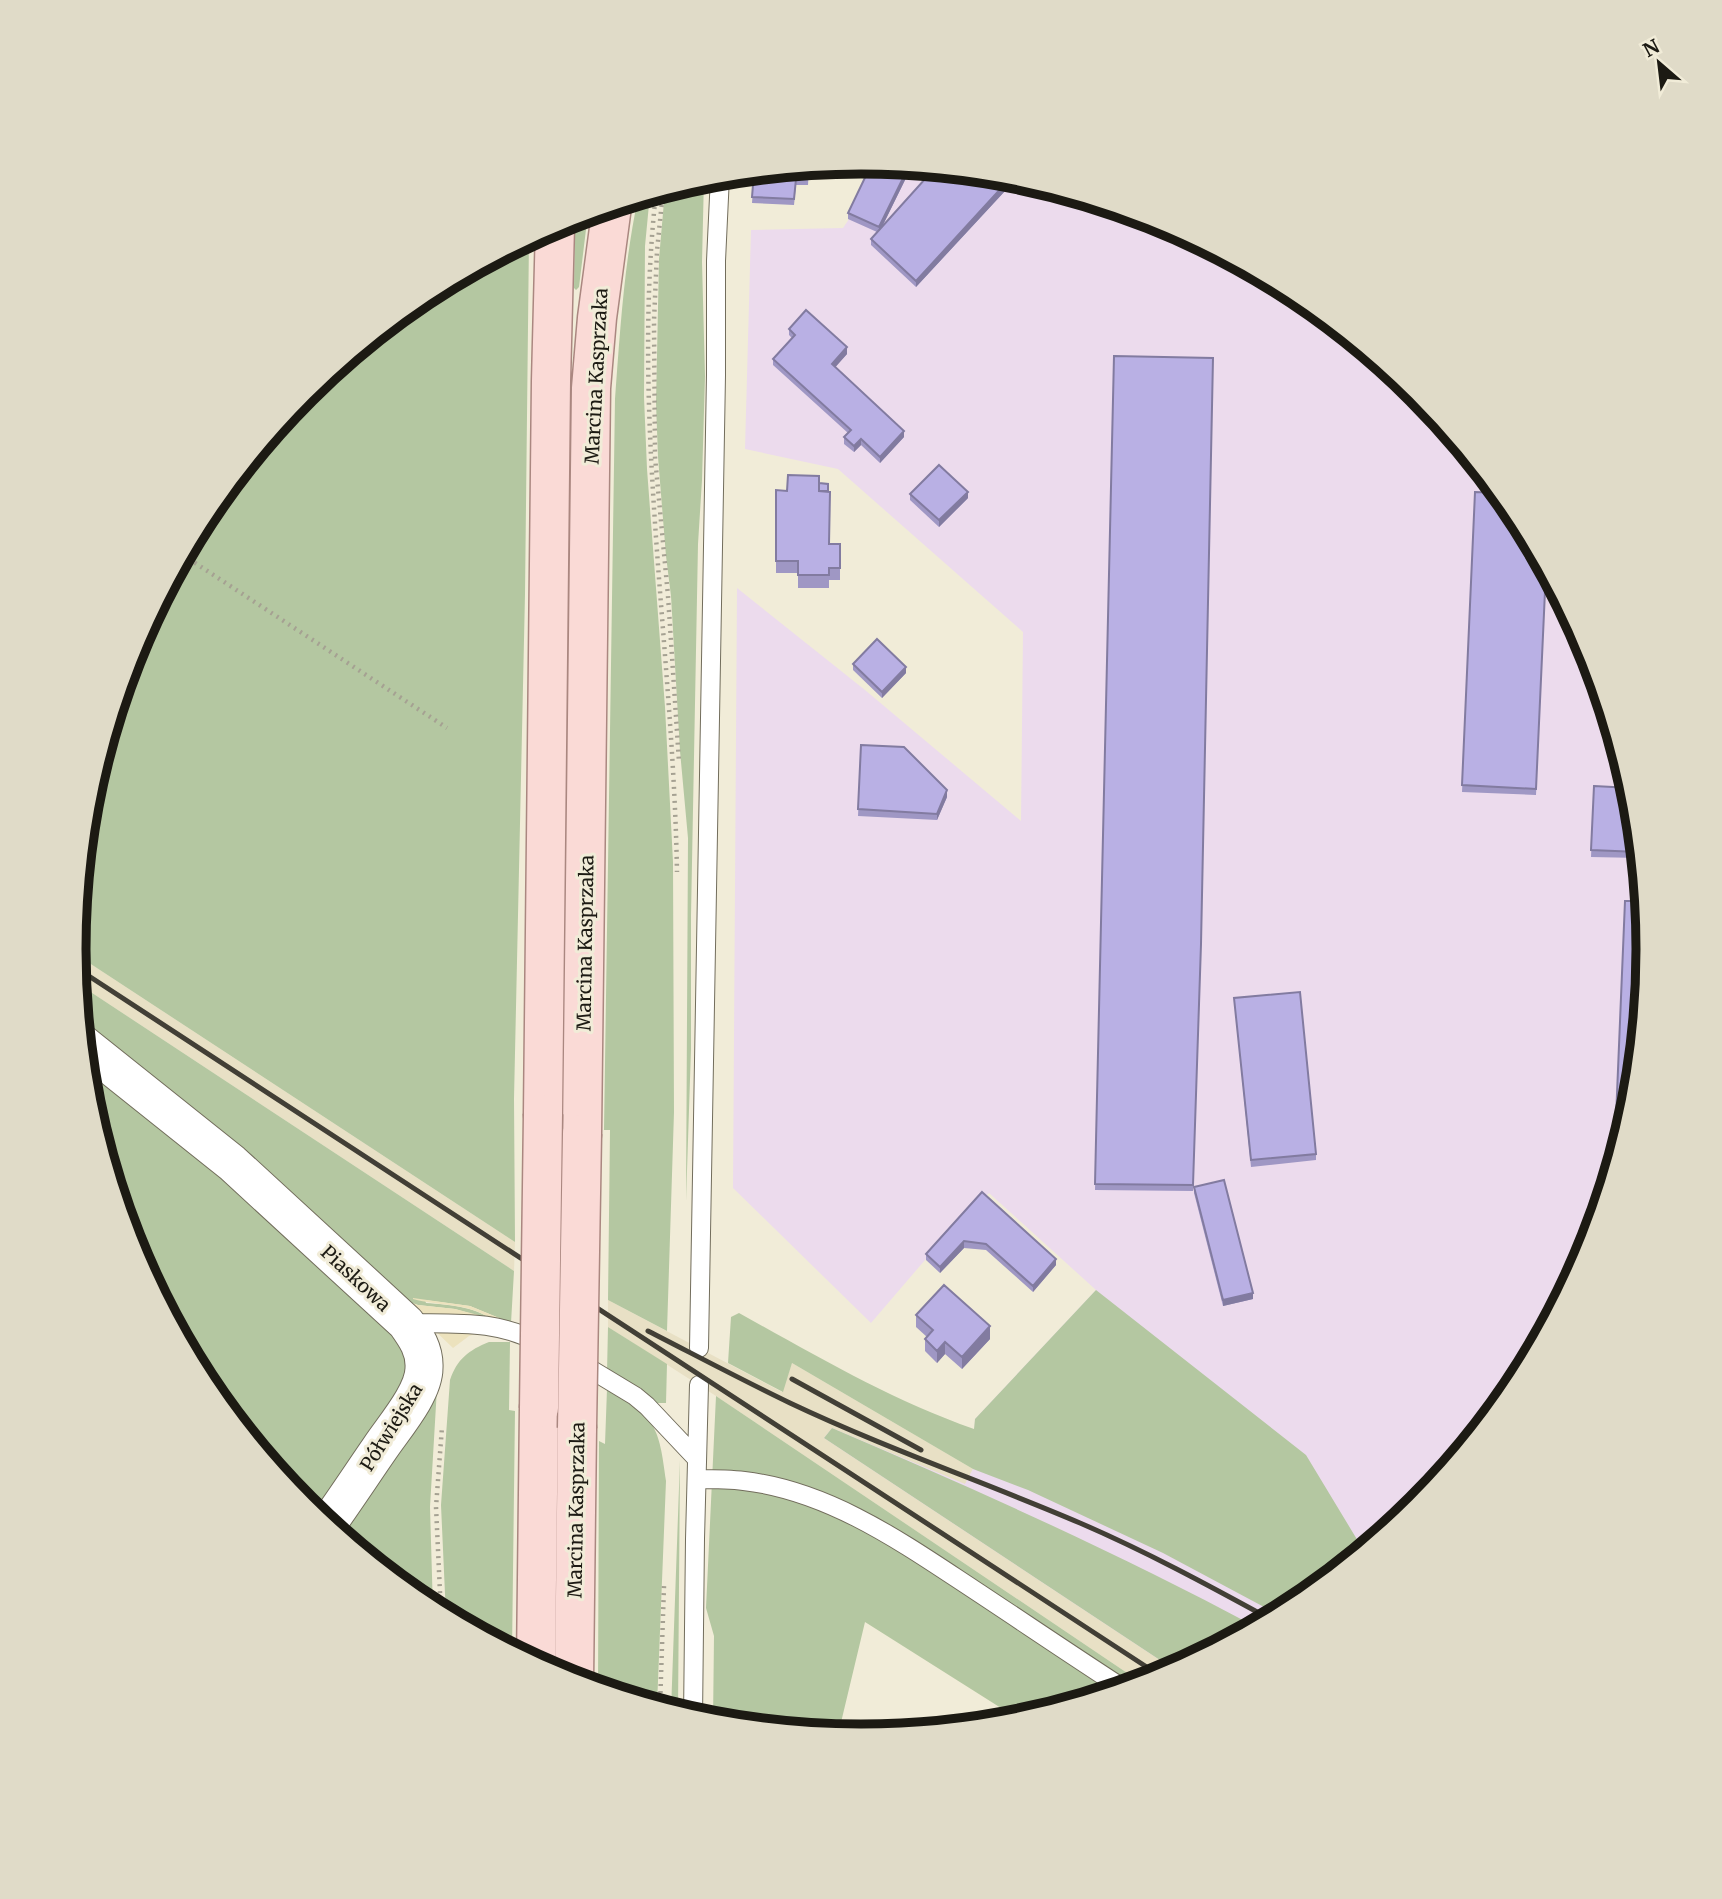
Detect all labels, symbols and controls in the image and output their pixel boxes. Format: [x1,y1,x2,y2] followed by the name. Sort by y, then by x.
[1624,28,1694,98] north arrow
[1639,34,1663,62] text: N
[579,287,613,465] street label: Marcina Kasprzaka
[571,855,599,1031] street label: Marcina Kasprzaka
[316,1240,396,1316] street label: Piaskowa
[355,1379,427,1475] street label: Półwiejska
[562,1422,590,1598] street label: Marcina Kasprzaka

